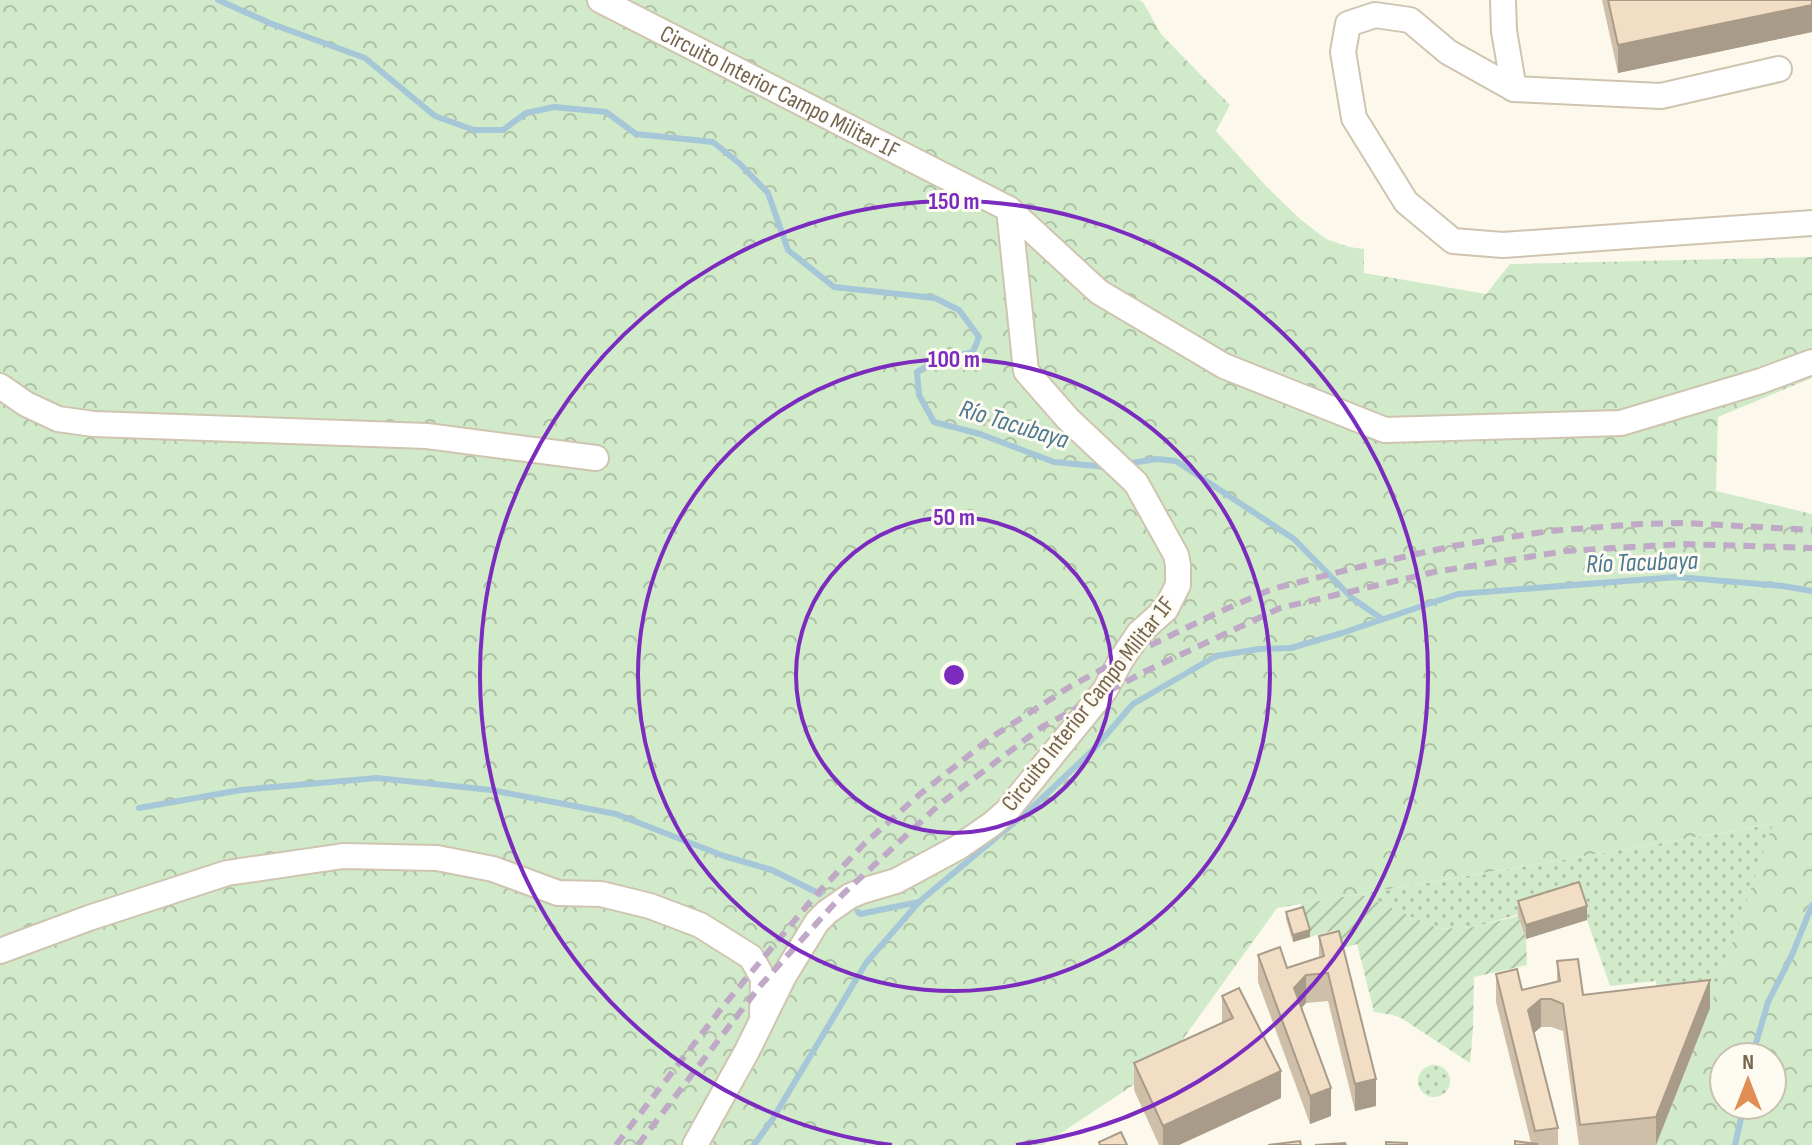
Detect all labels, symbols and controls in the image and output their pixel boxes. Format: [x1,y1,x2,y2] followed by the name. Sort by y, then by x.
[655,19,904,165] street label: Circuito Interior Campo Militar 1F
[928,187,980,216] text: 150 m
[928,345,980,374] text: 100 m
[956,394,1073,456] water label: Río Tacubaya
[933,503,975,532] text: 50 m
[1585,546,1699,580] water label: Río Tacubaya
[995,591,1181,817] street label: Circuito Interior Campo Militar 1F
[940,661,968,689] centre of rings
[1708,1041,1788,1121] north arrow
[1742,1049,1754,1076] text: N

